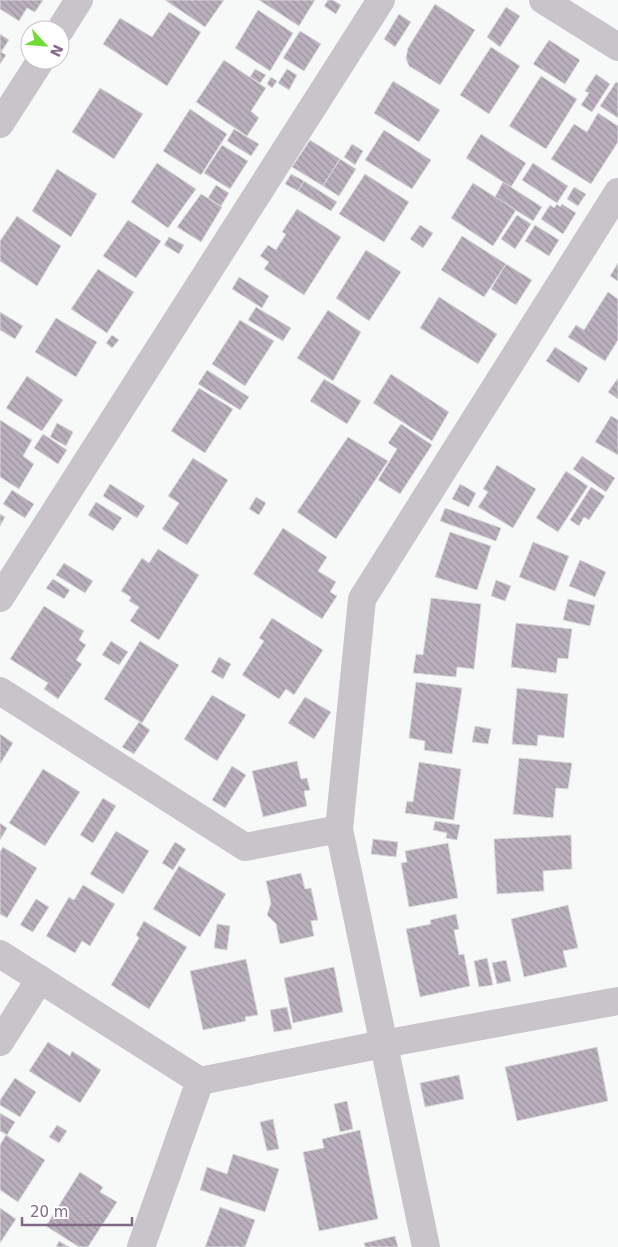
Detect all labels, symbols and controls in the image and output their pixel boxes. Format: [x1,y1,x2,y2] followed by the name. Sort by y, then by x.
[20,20,70,70] north arrow
[47,42,66,59] text: N
[22,1194,132,1226] scale bar
[30,1203,68,1221] text: 20 m

